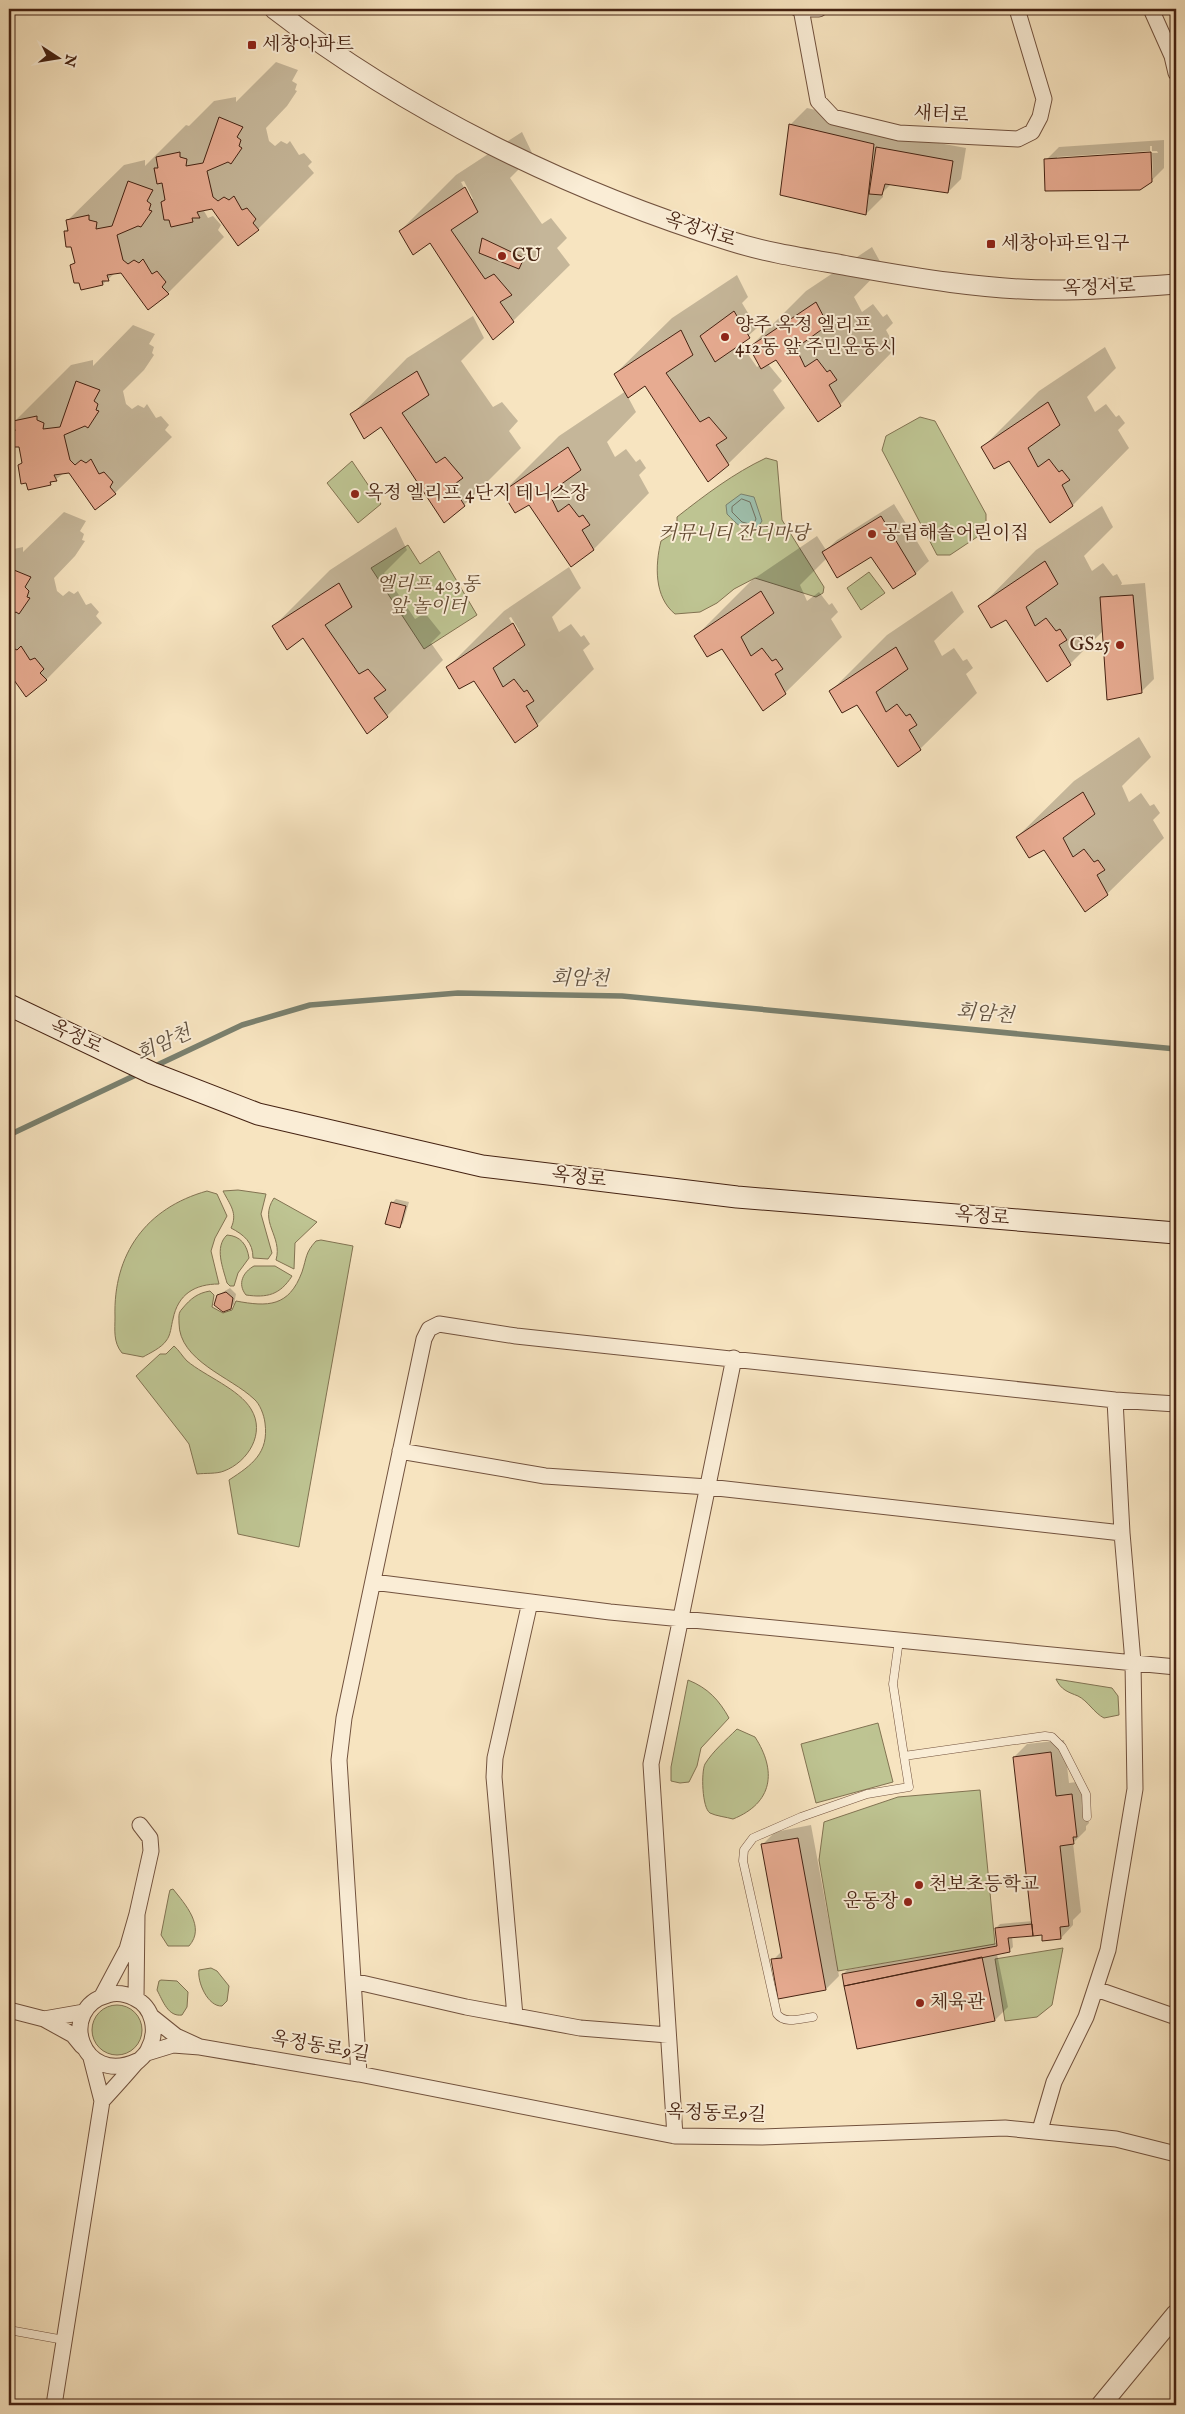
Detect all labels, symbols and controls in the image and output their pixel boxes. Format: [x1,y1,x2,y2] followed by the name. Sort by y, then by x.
[32,32,82,82] north arrow
[262,33,354,57] place label: 세창아파트
[246,39,258,51] marker: 세창아파트
[60,52,80,68] text: N
[913,102,969,128] street label: 새터로
[661,207,739,253] street label: 옥정서로
[1001,232,1129,256] place label: 세창아파트입구
[985,238,997,250] marker: 세창아파트입구
[512,244,543,268] place label: CU
[496,250,508,262] marker: CU
[1062,275,1136,301] street label: 옥정서로
[735,314,897,360] place label: 양주 옥정 엘리프 412동 앞 주민운동시
[719,331,731,343] marker: 양주 옥정 엘리프 412동 앞 주민운동시
[365,482,589,506] place label: 옥정 엘리프 4단지 테니스장
[349,488,361,500] marker: 옥정 엘리프 4단지 테니스장
[659,522,812,546] park label: 커뮤니티 잔디마당
[882,522,1029,546] place label: 공립해솔어린이집
[866,528,878,540] marker: 공립해솔어린이집
[376,573,481,619] park label: 엘리프 403동 앞 놀이터
[1069,633,1110,657] place label: GS25
[1114,639,1126,651] marker: GS25
[551,966,611,992] water label: 회암천
[955,999,1017,1029] water label: 회암천
[46,1014,106,1060] street label: 옥정로
[132,1020,197,1068] water label: 회암천
[550,1163,608,1193] street label: 옥정로
[954,1203,1010,1231] street label: 옥정로
[929,1873,1039,1897] place label: 천보초등학교
[913,1879,925,1891] marker: 천보초등학교
[843,1890,899,1914] place label: 운동장
[902,1896,914,1908] marker: 운동장
[930,1991,986,2015] place label: 체육관
[914,1997,926,2009] marker: 체육관
[269,2026,371,2068] street label: 옥정동로9길
[666,2100,766,2128] street label: 옥정동로9길

